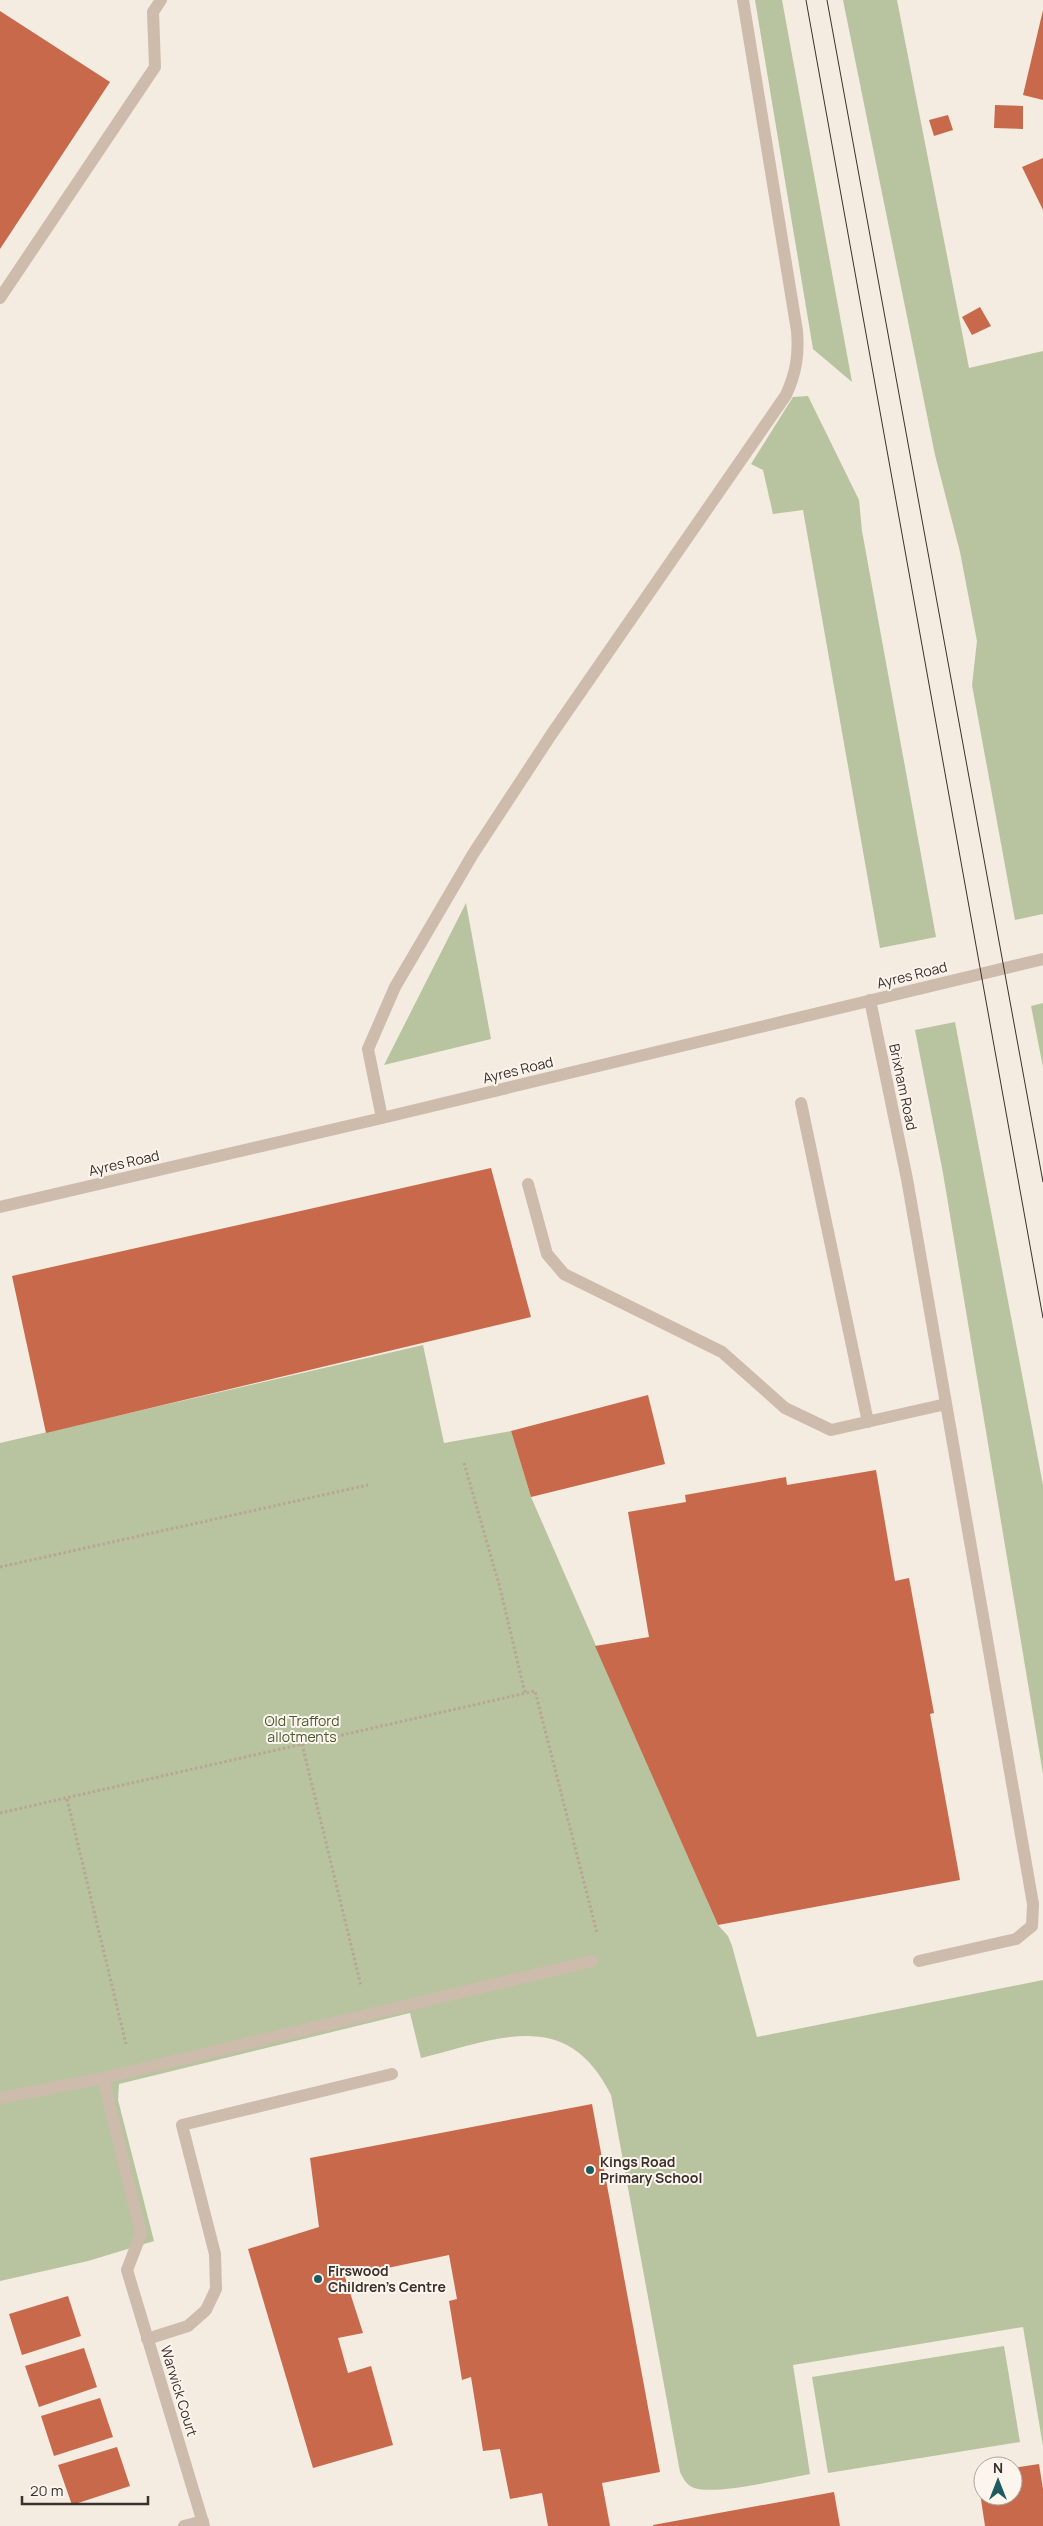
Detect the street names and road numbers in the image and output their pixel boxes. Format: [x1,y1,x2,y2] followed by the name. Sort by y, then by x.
[875,957,949,992] street label: Ayres Road
[885,1042,922,1132] street label: Brixham Road
[481,1052,555,1087] street label: Ayres Road
[87,1145,161,1180] street label: Ayres Road
[157,2343,202,2439] street label: Warwick Court

